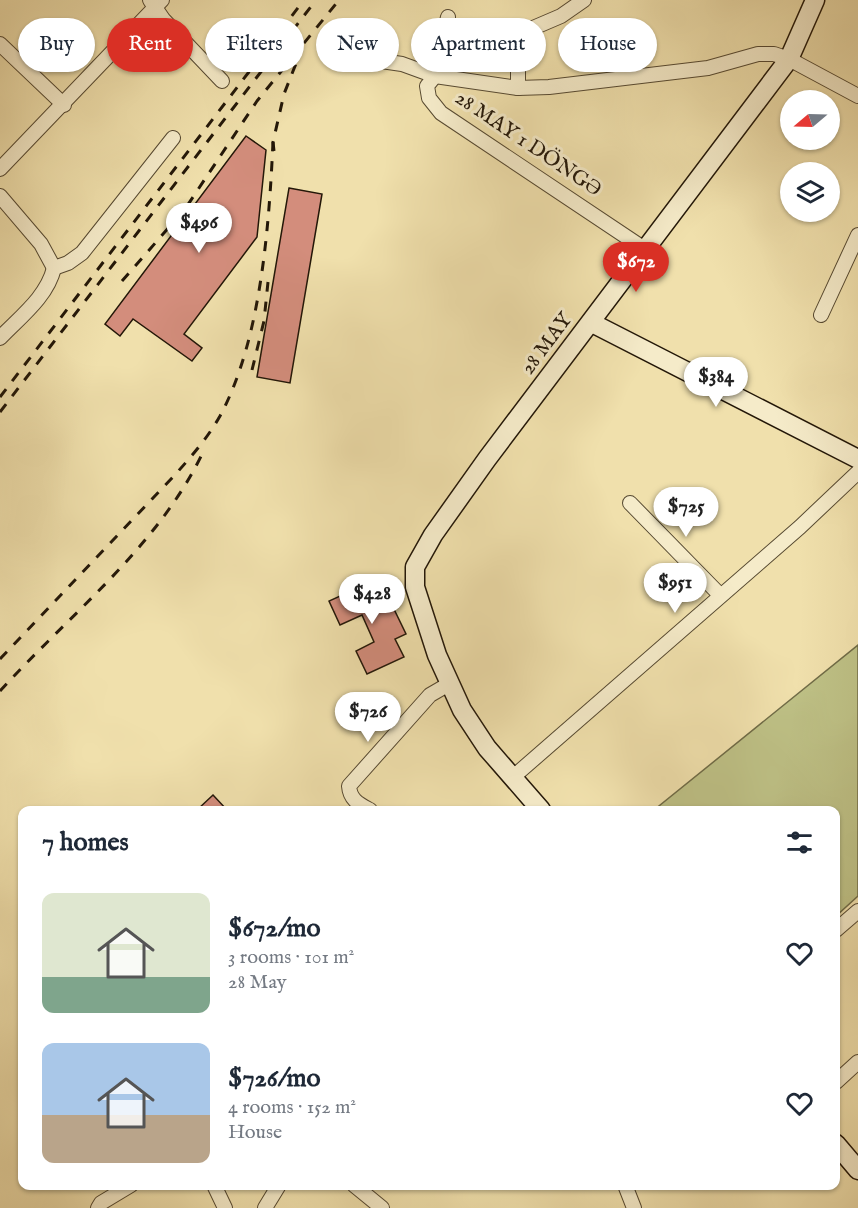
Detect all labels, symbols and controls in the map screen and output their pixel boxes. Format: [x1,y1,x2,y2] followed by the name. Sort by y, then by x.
[18,18,95,72] chip: Buy
[107,18,193,72] chip: Rent
[205,18,304,72] chip: Filters
[316,18,399,72] chip: New
[411,18,546,72] chip: Apartment
[558,18,657,72] chip: House
[449,85,607,203] street label: 28 MAY 1 DÖNGƏ
[780,90,840,150] north arrow
[780,90,840,222] map controls
[780,162,840,222] button: layers
[163,203,235,254] pin: $496
[180,210,218,235] text: $496
[600,242,672,293] pin: $672
[617,249,655,274] text: $672
[515,306,580,380] street label: 28 MAY
[680,357,752,408] pin: $384
[698,364,734,389] text: $384
[650,487,722,538] pin: $725
[667,494,705,519] text: $725
[639,563,711,614] pin: $951
[658,570,692,595] text: $951
[336,574,408,625] pin: $428
[353,581,391,606] text: $428
[332,692,404,743] pin: $726
[349,699,387,724] text: $726
[42,826,129,859] text: 7 homes
[783,826,816,859] icon: filters
[228,912,321,945] text: $672/mo
[90,917,162,989] icon: home
[783,937,816,970] icon: heart
[228,945,354,970] text: 3 rooms · 101 m²
[228,970,287,995] text: 28 May
[228,1062,321,1095] text: $726/mo
[90,1067,162,1139] icon: home
[783,1087,816,1120] icon: heart
[228,1095,356,1120] text: 4 rooms · 152 m²
[228,1120,282,1145] text: House

